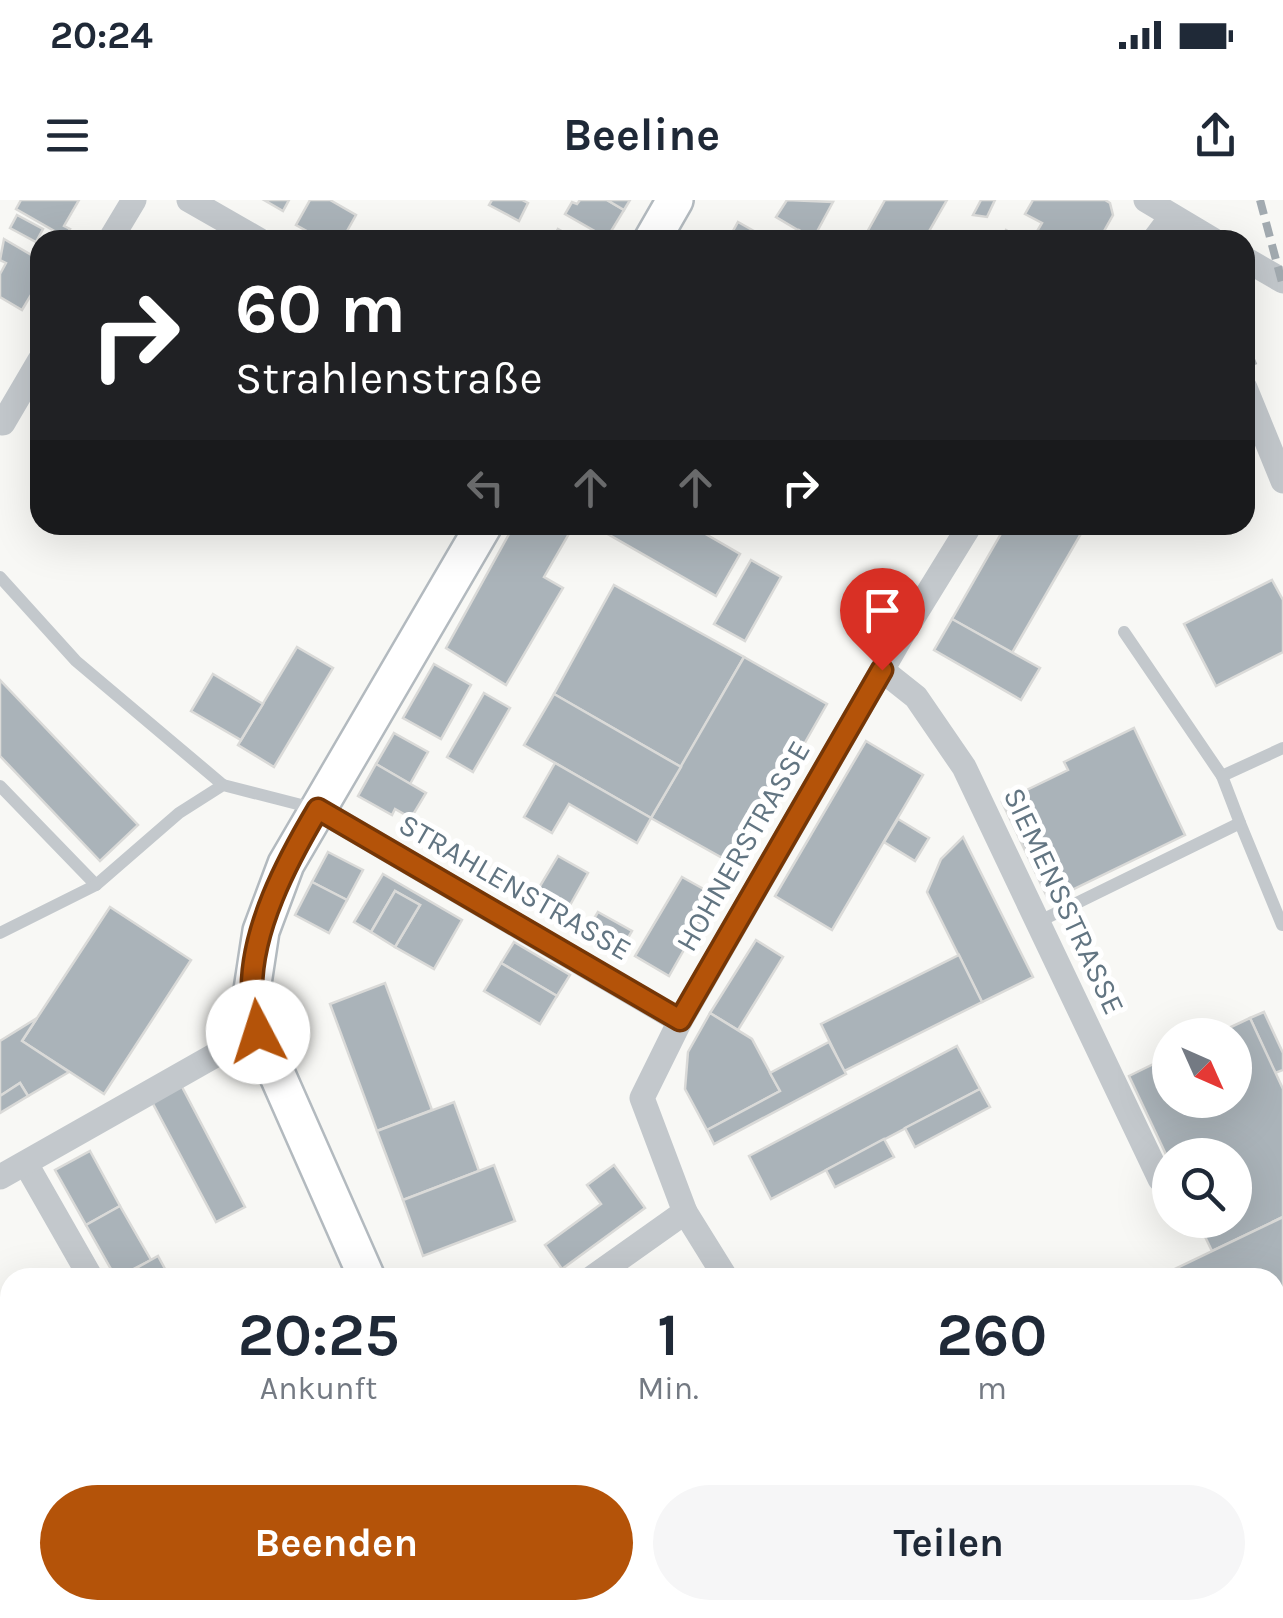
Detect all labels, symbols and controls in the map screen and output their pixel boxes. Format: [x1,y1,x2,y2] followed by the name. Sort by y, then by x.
[50,13,153,58] text: 20:24
[40,108,95,163] icon: menu
[1188,108,1243,163] icon: share
[563,109,720,161] text: Beeline
[235,268,406,350] text: 60 m
[70,270,200,400] icon: right
[235,352,543,404] text: Strahlenstraße
[458,460,513,515] icon: left
[563,460,618,515] icon: ahead
[668,460,723,515] icon: ahead
[773,460,828,515] icon: right
[840,568,925,671] pin
[855,583,910,638] icon: arrive
[668,734,818,958] street label: HOHNERSTRASSE
[996,782,1132,1020] street label: SIEMENSSTRASSE
[392,806,638,968] street label: STRAHLENSTRASSE
[206,980,310,1084] position arrow
[1152,1018,1252,1118] north arrow
[1152,1018,1252,1238] map controls
[1152,1138,1252,1238] button: search
[238,1300,399,1370] text: 20:25
[657,1300,679,1370] text: 1
[937,1300,1047,1370] text: 260
[260,1370,377,1407] text: Ankunft
[637,1370,699,1407] text: Min.
[977,1370,1007,1407] text: m
[40,1485,633,1600] button: Beenden
[653,1485,1245,1600] button: Teilen

